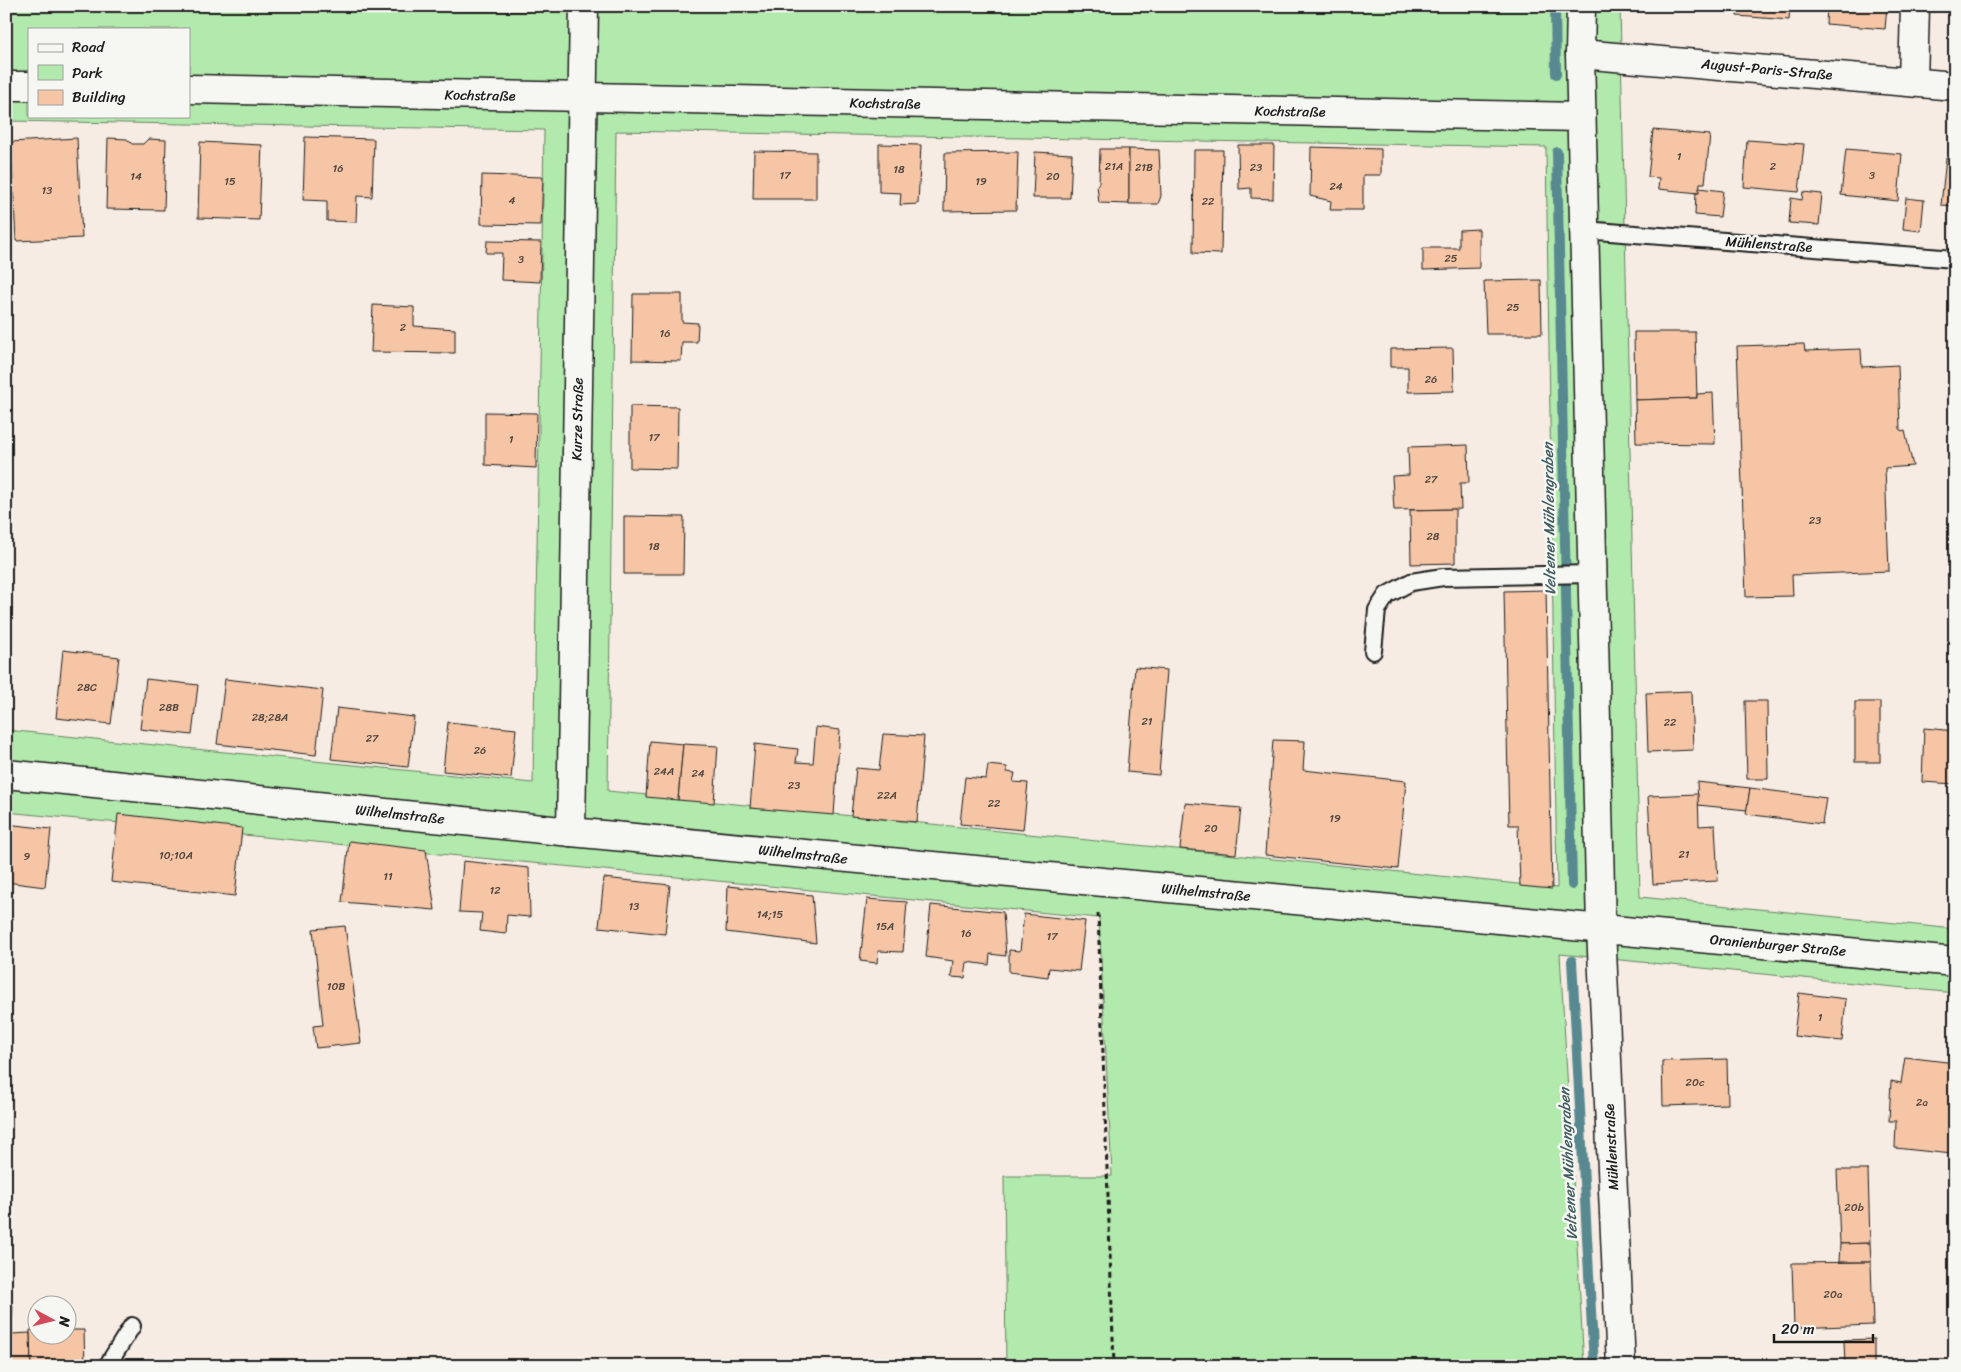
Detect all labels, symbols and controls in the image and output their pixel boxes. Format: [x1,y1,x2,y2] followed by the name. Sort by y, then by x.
[28,28,190,118] legend
[72,34,105,60] text: Road
[1699,51,1834,88] street label: August-Paris-Straße
[72,60,103,86] text: Park
[444,82,516,109] street label: Kochstraße
[72,84,126,110] text: Building
[849,90,921,117] street label: Kochstraße
[1254,98,1326,125] street label: Kochstraße
[1677,147,1682,166] house number: 1
[1105,157,1123,176] house number: 21A
[1770,157,1777,176] house number: 2
[1135,158,1153,177] house number: 21B
[1250,158,1262,177] house number: 23
[333,159,343,178] house number: 16
[893,160,905,179] house number: 18
[780,166,791,185] house number: 17
[1869,166,1875,185] house number: 3
[130,167,142,186] house number: 14
[1046,167,1060,186] house number: 20
[224,172,236,191] house number: 15
[975,172,987,191] house number: 19
[1329,177,1343,196] house number: 24
[42,181,52,200] house number: 13
[509,191,516,210] house number: 4
[1202,192,1215,211] house number: 22
[1725,229,1813,260] street label: Mühlenstraße
[1444,249,1458,268] house number: 25
[518,250,524,269] house number: 3
[1506,298,1520,317] house number: 25
[400,318,407,337] house number: 2
[660,324,670,343] house number: 16
[1425,370,1437,389] house number: 26
[564,377,591,461] street label: Kurze Straße
[649,428,660,447] house number: 17
[509,430,514,449] house number: 1
[1535,441,1563,595] water label: Veltener Mühlengraben
[1425,470,1438,489] house number: 27
[1809,511,1821,530] house number: 23
[1427,527,1440,546] house number: 28
[648,537,660,556] house number: 18
[77,678,97,697] house number: 28C
[159,698,179,717] house number: 28B
[252,708,288,727] house number: 28;28A
[1141,712,1153,731] house number: 21
[1664,713,1677,732] house number: 22
[366,729,379,748] house number: 27
[474,741,486,760] house number: 26
[654,762,674,781] house number: 24A
[691,764,705,783] house number: 24
[788,776,800,795] house number: 23
[877,786,897,805] house number: 22A
[988,794,1001,813] house number: 22
[354,797,446,832] street label: Wilhelmstraße
[1329,809,1341,828] house number: 19
[1204,819,1218,838] house number: 20
[757,837,849,872] street label: Wilhelmstraße
[1678,845,1690,864] house number: 21
[159,846,193,865] house number: 10;10A
[24,847,31,866] house number: 9
[383,867,393,886] house number: 11
[1160,876,1252,909] street label: Wilhelmstraße
[489,881,501,900] house number: 12
[629,897,639,916] house number: 13
[757,905,783,924] house number: 14;15
[876,917,894,936] house number: 15A
[961,924,971,943] house number: 16
[1047,927,1058,946] house number: 17
[1709,927,1847,964] street label: Oranienburger Straße
[327,977,345,996] house number: 10B
[1818,1008,1823,1027] house number: 1
[1686,1073,1705,1092] house number: 20c
[1551,1085,1585,1241] water label: Veltener Mühlengraben
[1916,1093,1928,1112] house number: 2a
[1597,1103,1626,1191] street label: Mühlenstraße
[1844,1198,1864,1217] house number: 20b
[1824,1285,1843,1304] house number: 20a
[28,1294,78,1344] north arrow
[1774,1312,1872,1344] scale bar
[51,1314,78,1328] text: N
[1781,1316,1815,1342] text: 20 m

